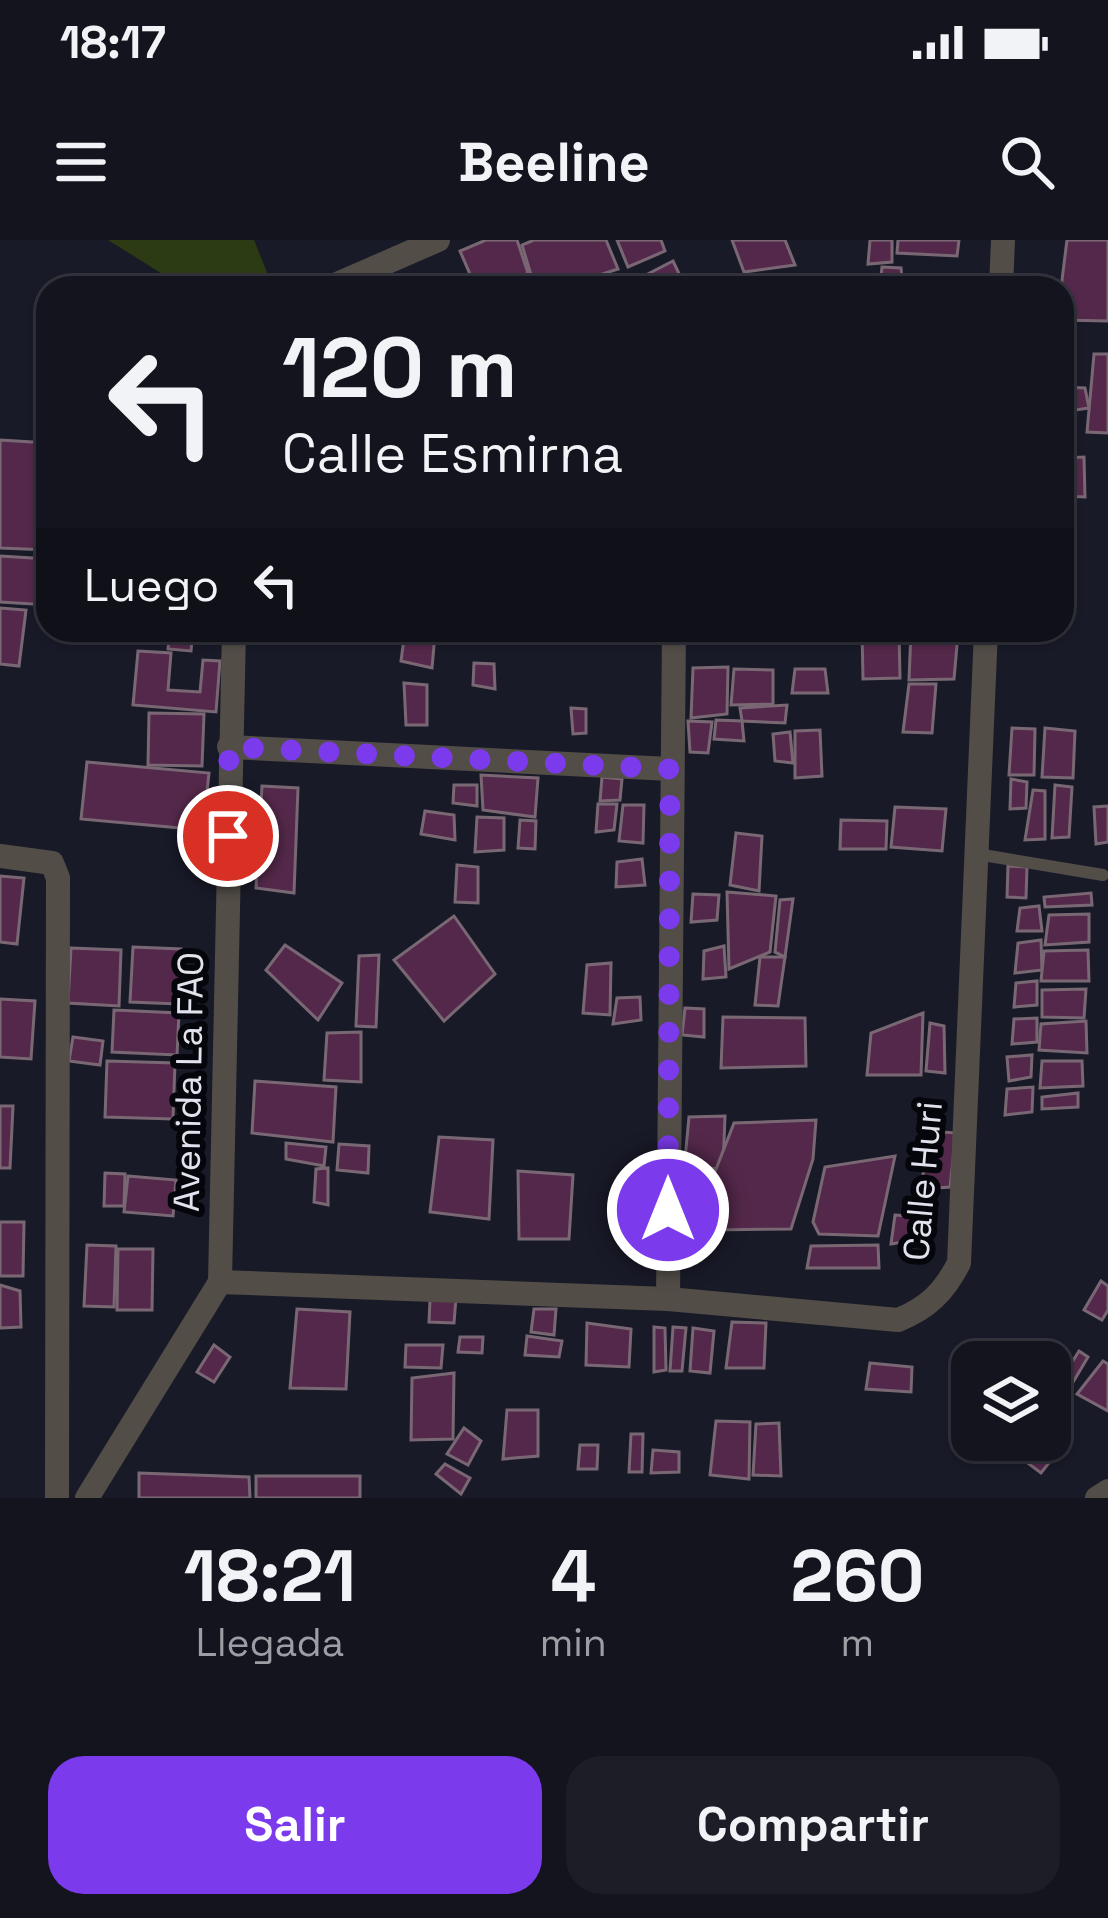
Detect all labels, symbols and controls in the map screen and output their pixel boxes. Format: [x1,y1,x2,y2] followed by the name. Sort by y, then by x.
[60,14,166,71] text: 18:17
[458,128,650,197] text: Beeline
[48,129,114,195] icon: menu
[994,129,1060,195] icon: search
[282,314,517,422] text: 120 m
[84,324,240,480] icon: left
[282,419,623,488] text: Calle Esmirna
[243,552,309,618] icon: left
[84,557,219,614] text: Luego
[177,785,279,887] pin
[195,803,261,869] icon: arrive
[164,952,214,1212] street label: Avenida La FAO
[893,1099,953,1263] street label: Calle Huri
[605,1147,731,1273] position arrow
[951,1341,1071,1461] map controls
[951,1341,1071,1461] button: layers
[184,1530,356,1622] text: 18:21
[550,1530,596,1622] text: 4
[790,1530,924,1622] text: 260
[196,1618,344,1667] text: Llegada
[540,1618,607,1667] text: min
[841,1618,874,1667] text: m
[48,1756,542,1894] button: Salir
[566,1756,1060,1894] button: Compartir

